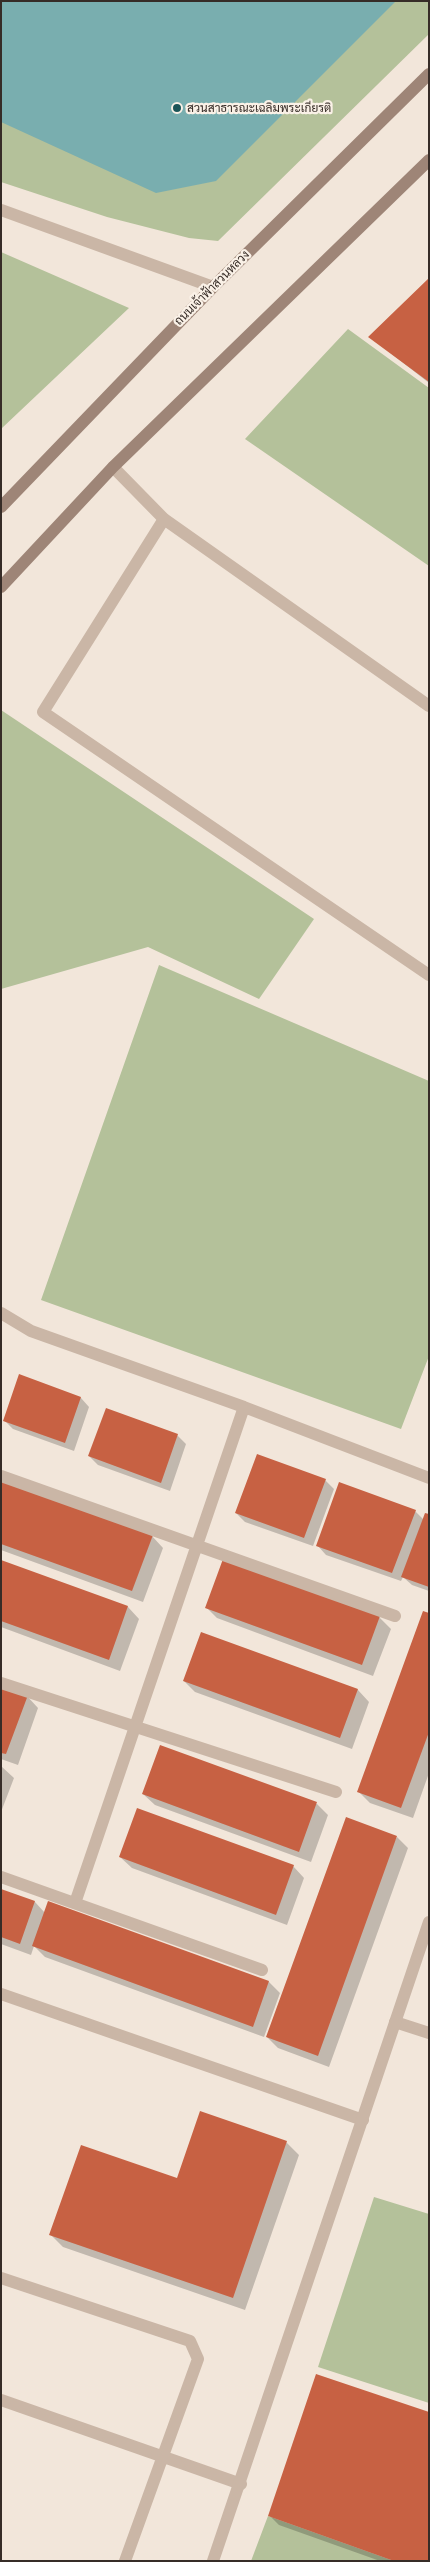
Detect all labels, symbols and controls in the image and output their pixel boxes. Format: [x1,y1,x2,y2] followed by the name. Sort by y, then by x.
[187,101,331,115] place label: สวนสาธารณะเฉลิมพระเกียรติ
[171,102,183,114] marker: สวนสาธารณะเฉลิมพระเกียรติ
[172,248,252,328] street label: ถนนเจ้าฟ้าสวนหลวง

